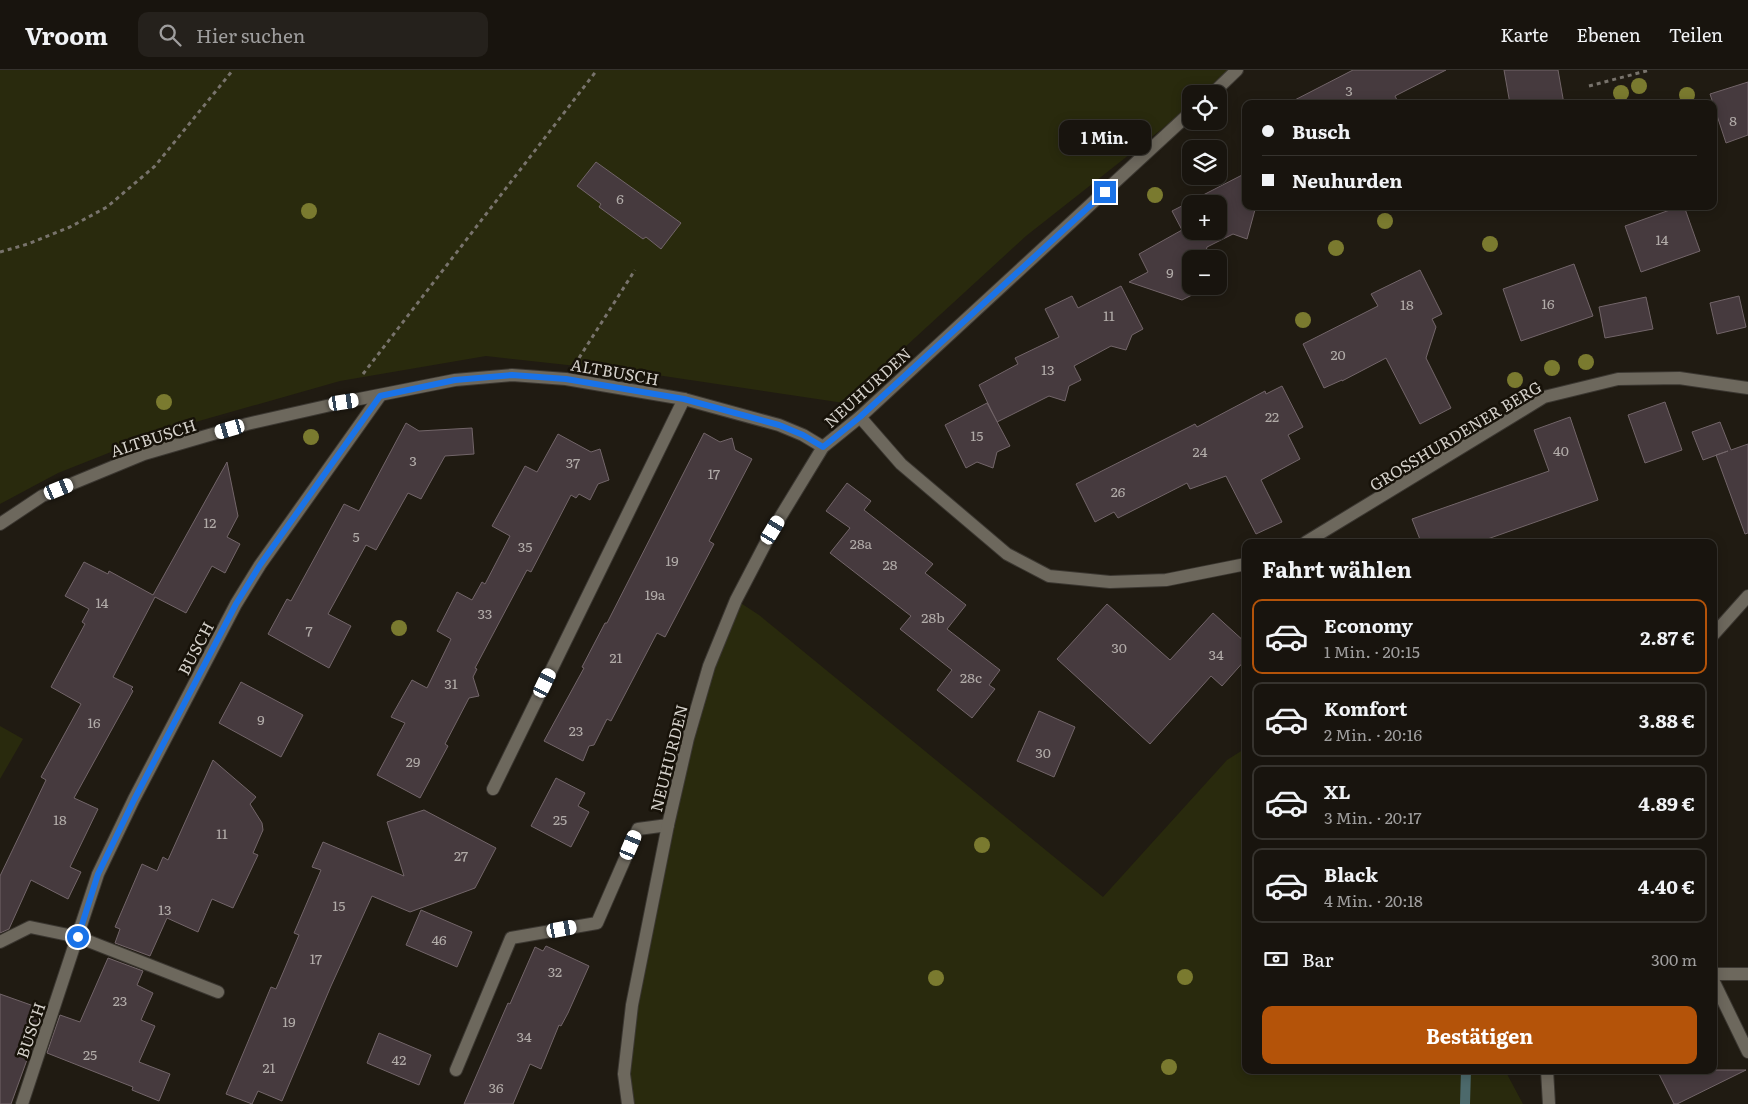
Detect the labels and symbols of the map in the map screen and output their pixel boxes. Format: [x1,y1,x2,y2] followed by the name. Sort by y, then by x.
[1345,80,1353,100] house number: 3
[1729,110,1737,130] house number: 8
[1059,119,1151,154] callout: 1 Min.
[1094,181,1116,203] route end
[616,188,624,208] house number: 6
[1656,229,1669,249] house number: 14
[1166,262,1174,282] house number: 9
[1541,293,1555,313] house number: 16
[1400,294,1414,314] house number: 18
[1103,305,1115,325] house number: 11
[818,341,916,433] street label: NEUHURDEN
[1330,344,1346,364] house number: 20
[569,351,661,391] street label: ALTBUSCH
[1041,359,1055,379] house number: 13
[1364,374,1546,496] street label: GROSSHURDENER BERG
[328,392,359,412] car
[1265,406,1279,426] house number: 22
[107,412,199,462] street label: ALTBUSCH
[213,418,246,440] car
[971,425,983,445] house number: 15
[1553,440,1569,460] house number: 40
[1193,441,1208,461] house number: 24
[409,450,417,470] house number: 3
[566,452,580,472] house number: 37
[708,463,720,483] house number: 17
[42,476,75,502] car
[1111,481,1126,501] house number: 26
[204,512,216,532] house number: 12
[758,513,787,547] car
[352,526,360,546] house number: 5
[850,533,873,553] house number: 28a
[518,536,532,556] house number: 35
[665,550,679,570] house number: 19
[883,554,898,574] house number: 28
[645,584,666,604] house number: 19a
[96,592,109,612] house number: 14
[478,603,492,623] house number: 33
[921,607,945,627] house number: 28b
[171,617,219,679] street label: BUSCH
[305,620,313,640] house number: 7
[1111,637,1127,657] house number: 30
[1208,644,1224,664] house number: 34
[610,647,623,667] house number: 21
[531,666,558,700] car
[960,667,982,687] house number: 28c
[444,673,458,693] house number: 31
[643,702,693,814] street label: NEUHURDEN
[257,709,265,729] house number: 9
[87,712,101,732] house number: 16
[569,720,583,740] house number: 23
[1035,742,1051,762] house number: 30
[406,751,420,771] house number: 29
[53,809,67,829] house number: 18
[553,809,567,829] house number: 25
[216,823,228,843] house number: 11
[618,828,643,862] car
[454,845,468,865] house number: 27
[333,895,345,915] house number: 15
[158,899,172,919] house number: 13
[545,919,578,939] car
[67,926,89,948] route start
[431,929,447,949] house number: 46
[310,948,322,968] house number: 17
[548,961,562,981] house number: 32
[113,990,127,1010] house number: 23
[9,999,51,1061] street label: BUSCH
[282,1011,296,1031] house number: 19
[516,1026,532,1046] house number: 34
[83,1044,97,1064] house number: 25
[392,1049,406,1069] house number: 42
[263,1057,276,1077] house number: 21
[488,1077,504,1097] house number: 36

